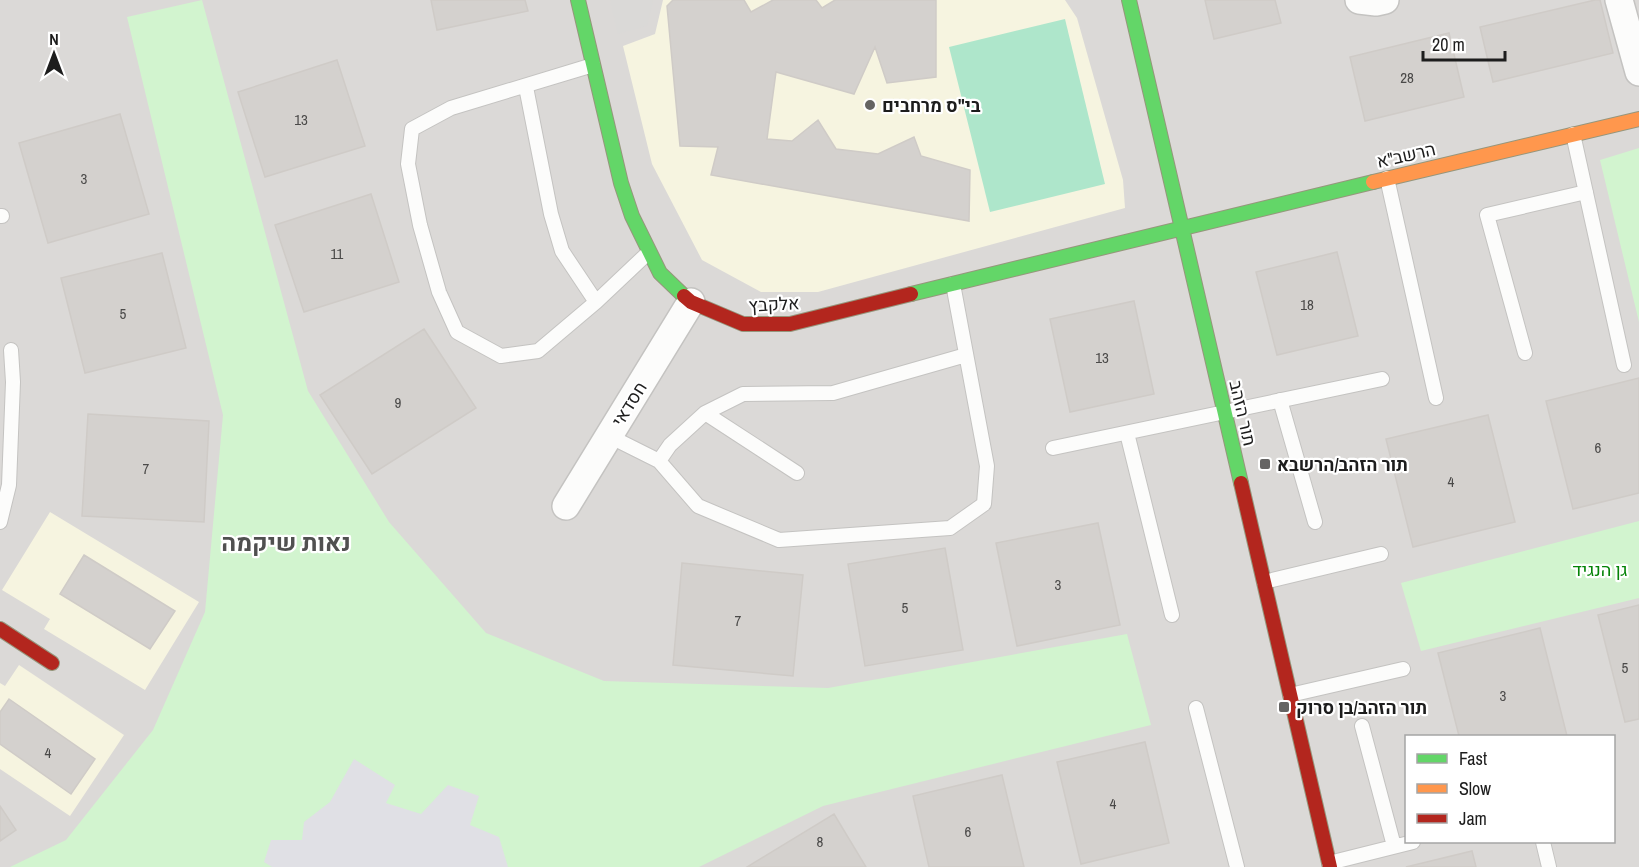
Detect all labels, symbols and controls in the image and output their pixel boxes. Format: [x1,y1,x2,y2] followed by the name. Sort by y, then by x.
[24,24,84,84] north arrow
[1423,24,1506,62] scale bar
[49,28,59,50] text: N
[1432,32,1465,57] text: 20 m
[1400,67,1414,88] house number: 28
[882,93,981,118] place label: בי"ס מרחבים
[863,98,877,112] marker: בי"ס מרחבים
[294,109,308,130] house number: 13
[1374,136,1438,174] street label: הרשב"א
[81,168,88,189] house number: 3
[331,243,344,264] house number: 11
[748,290,800,318] street label: אלקבץ
[1300,294,1314,315] house number: 18
[120,303,127,324] house number: 5
[1095,347,1109,368] house number: 13
[605,377,653,431] street label: חסדאי
[1223,378,1263,448] street label: תור הזהב
[395,392,402,413] house number: 9
[1595,437,1602,458] house number: 6
[1277,452,1408,477] place label: תור הזהב/הרשבא
[1258,457,1272,471] marker: תור הזהב/הרשבא
[143,458,150,479] house number: 7
[1448,471,1455,492] house number: 4
[221,526,351,558] district label: נאות שיקמה
[1572,557,1628,582] park label: גן הנגיד
[1055,574,1062,595] house number: 3
[902,597,909,618] house number: 5
[735,610,742,631] house number: 7
[1622,657,1629,678] house number: 5
[1500,685,1507,706] house number: 3
[1296,695,1427,720] place label: תור הזהב/בן סרוק
[1277,700,1291,714] marker: תור הזהב/בן סרוק
[1405,735,1615,843] legend
[45,742,52,763] house number: 4
[1459,746,1487,771] text: Fast
[1459,776,1491,801] text: Slow
[1110,793,1117,814] house number: 4
[1459,806,1487,831] text: Jam
[965,821,972,842] house number: 6
[817,831,824,852] house number: 8

